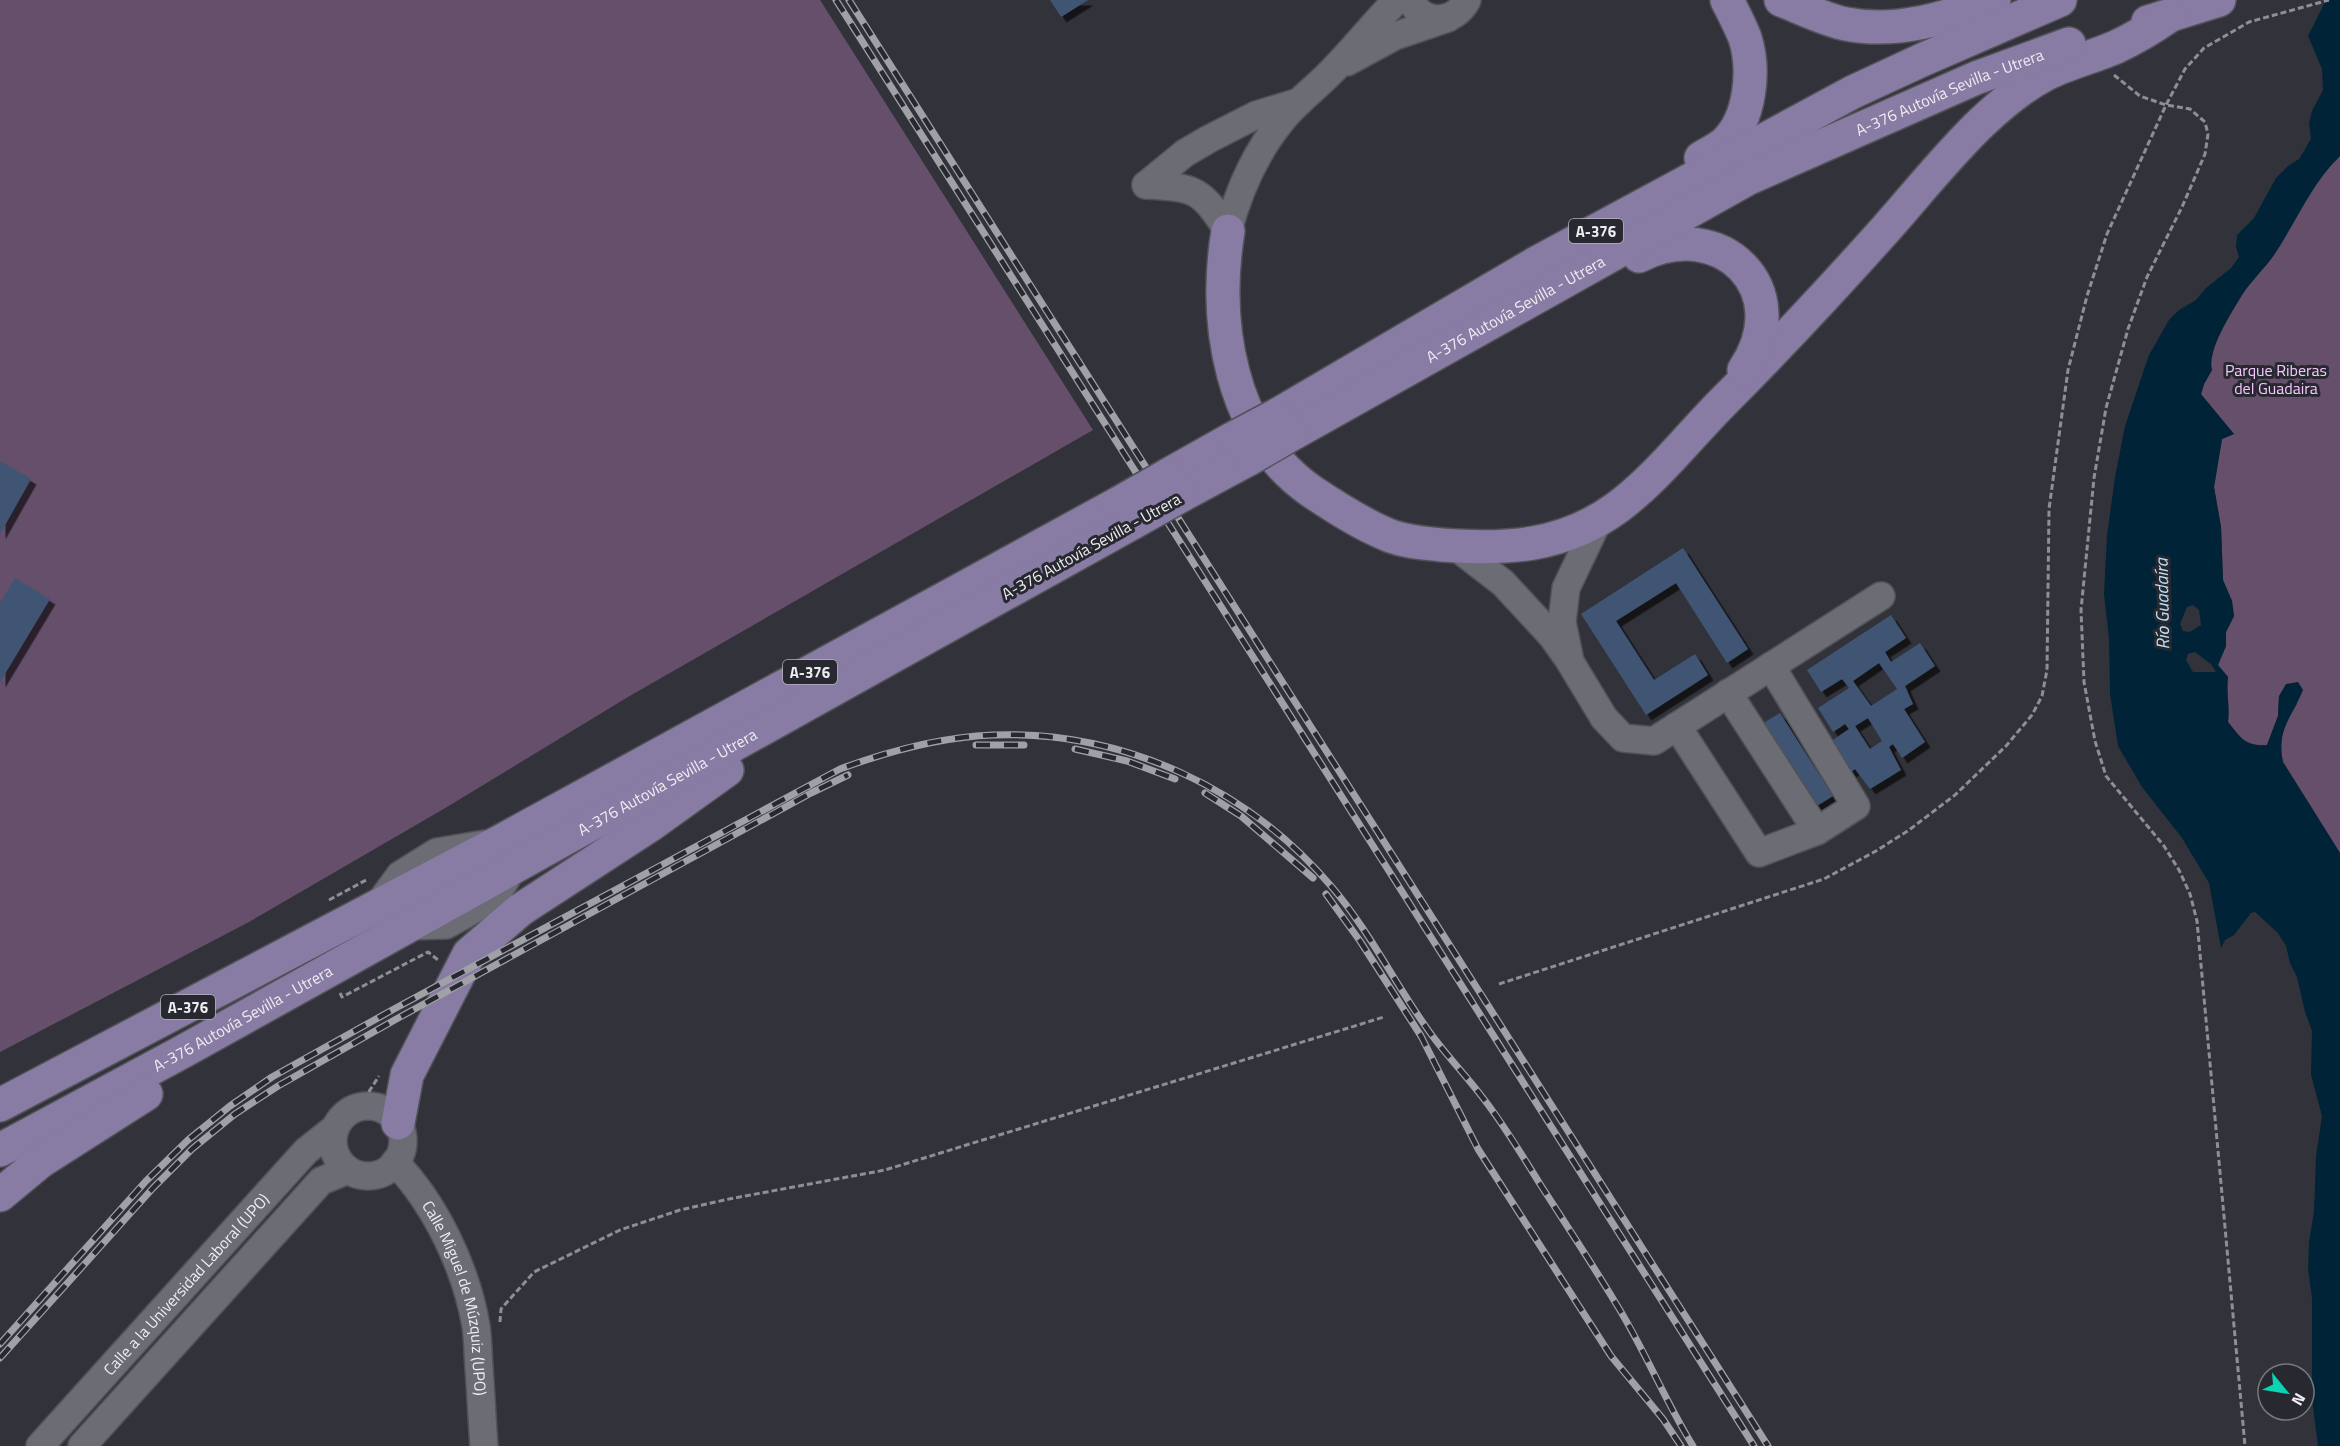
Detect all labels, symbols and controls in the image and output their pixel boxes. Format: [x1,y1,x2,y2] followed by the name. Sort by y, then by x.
[1851,42,2047,142] street label: A-376 Autovía Sevilla - Utrera
[1569,219,1623,243] road number: A-376
[1421,249,1609,369] street label: A-376 Autovía Sevilla - Utrera
[2225,358,2327,400] park label: Parque Riberas del Guadaira
[997,487,1185,605] street label: A-376 Autovía Sevilla - Utrera
[2148,557,2176,650] water label: Río Guadaíra
[783,660,837,684] road number: A-376
[573,722,761,841] street label: A-376 Autovía Sevilla - Utrera
[148,959,337,1078] street label: A-376 Autovía Sevilla - Utrera
[161,995,215,1019] road number: A-376
[97,1188,275,1380] street label: Calle a la Universidad Laboral (UPO)
[416,1196,493,1396] street label: Calle Miguel de Múzquiz (UPO)
[2256,1362,2316,1422] north arrow
[2286,1389,2312,1410] text: N

